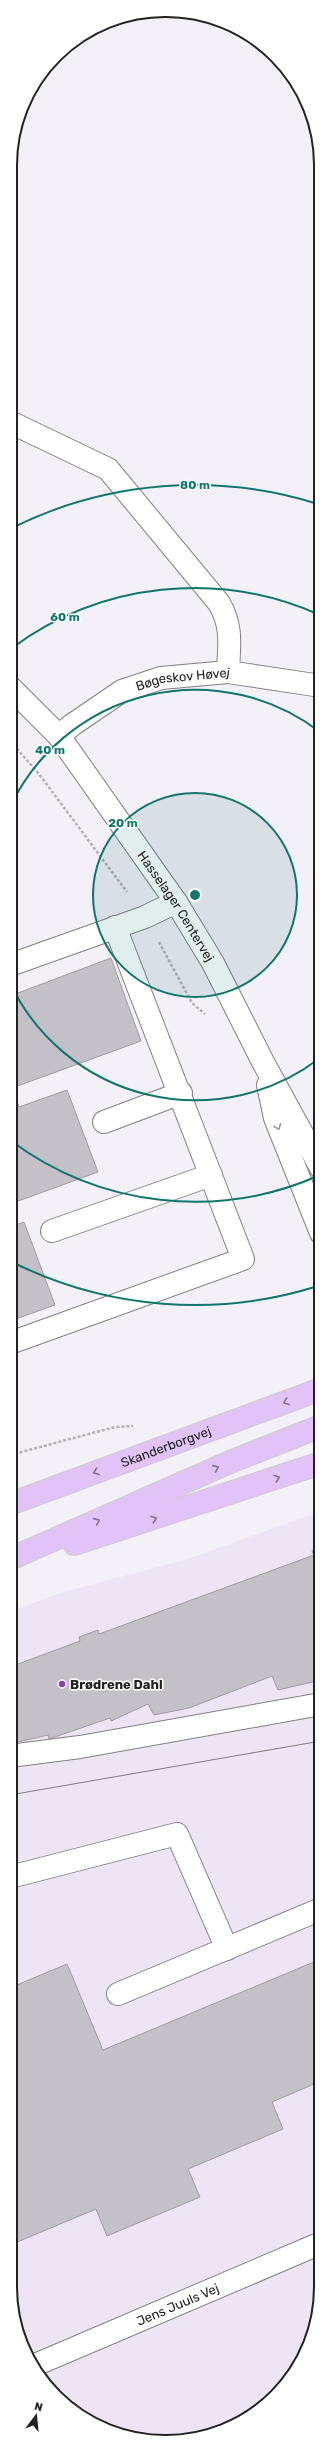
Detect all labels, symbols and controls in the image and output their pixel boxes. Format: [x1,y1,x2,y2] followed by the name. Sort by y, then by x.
[180,478,210,492] text: 80 m
[50,610,80,624] text: 60 m
[134,665,231,694] street label: Bøgeskov Høvej
[35,743,65,757] text: 40 m
[108,816,138,830] text: 20 m
[134,848,217,964] street label: Hasselager Centervej
[188,888,202,902] centre of rings
[274,1124,282,1131] one-way arrow
[282,1397,289,1405] one-way arrow
[119,1423,213,1470] street label: Skanderborgvej
[211,1465,219,1473] one-way arrow
[92,1467,99,1476] one-way arrow
[274,1474,281,1483] one-way arrow
[150,1515,157,1524] one-way arrow
[93,1518,100,1526] one-way arrow
[70,1677,163,1692] place label: Brødrene Dahl
[57,1679,67,1689] marker: Brødrene Dahl
[134,2280,221,2329] street label: Jens Juuls Vej
[16,2396,56,2436] north arrow
[33,2400,44,2414] text: N

